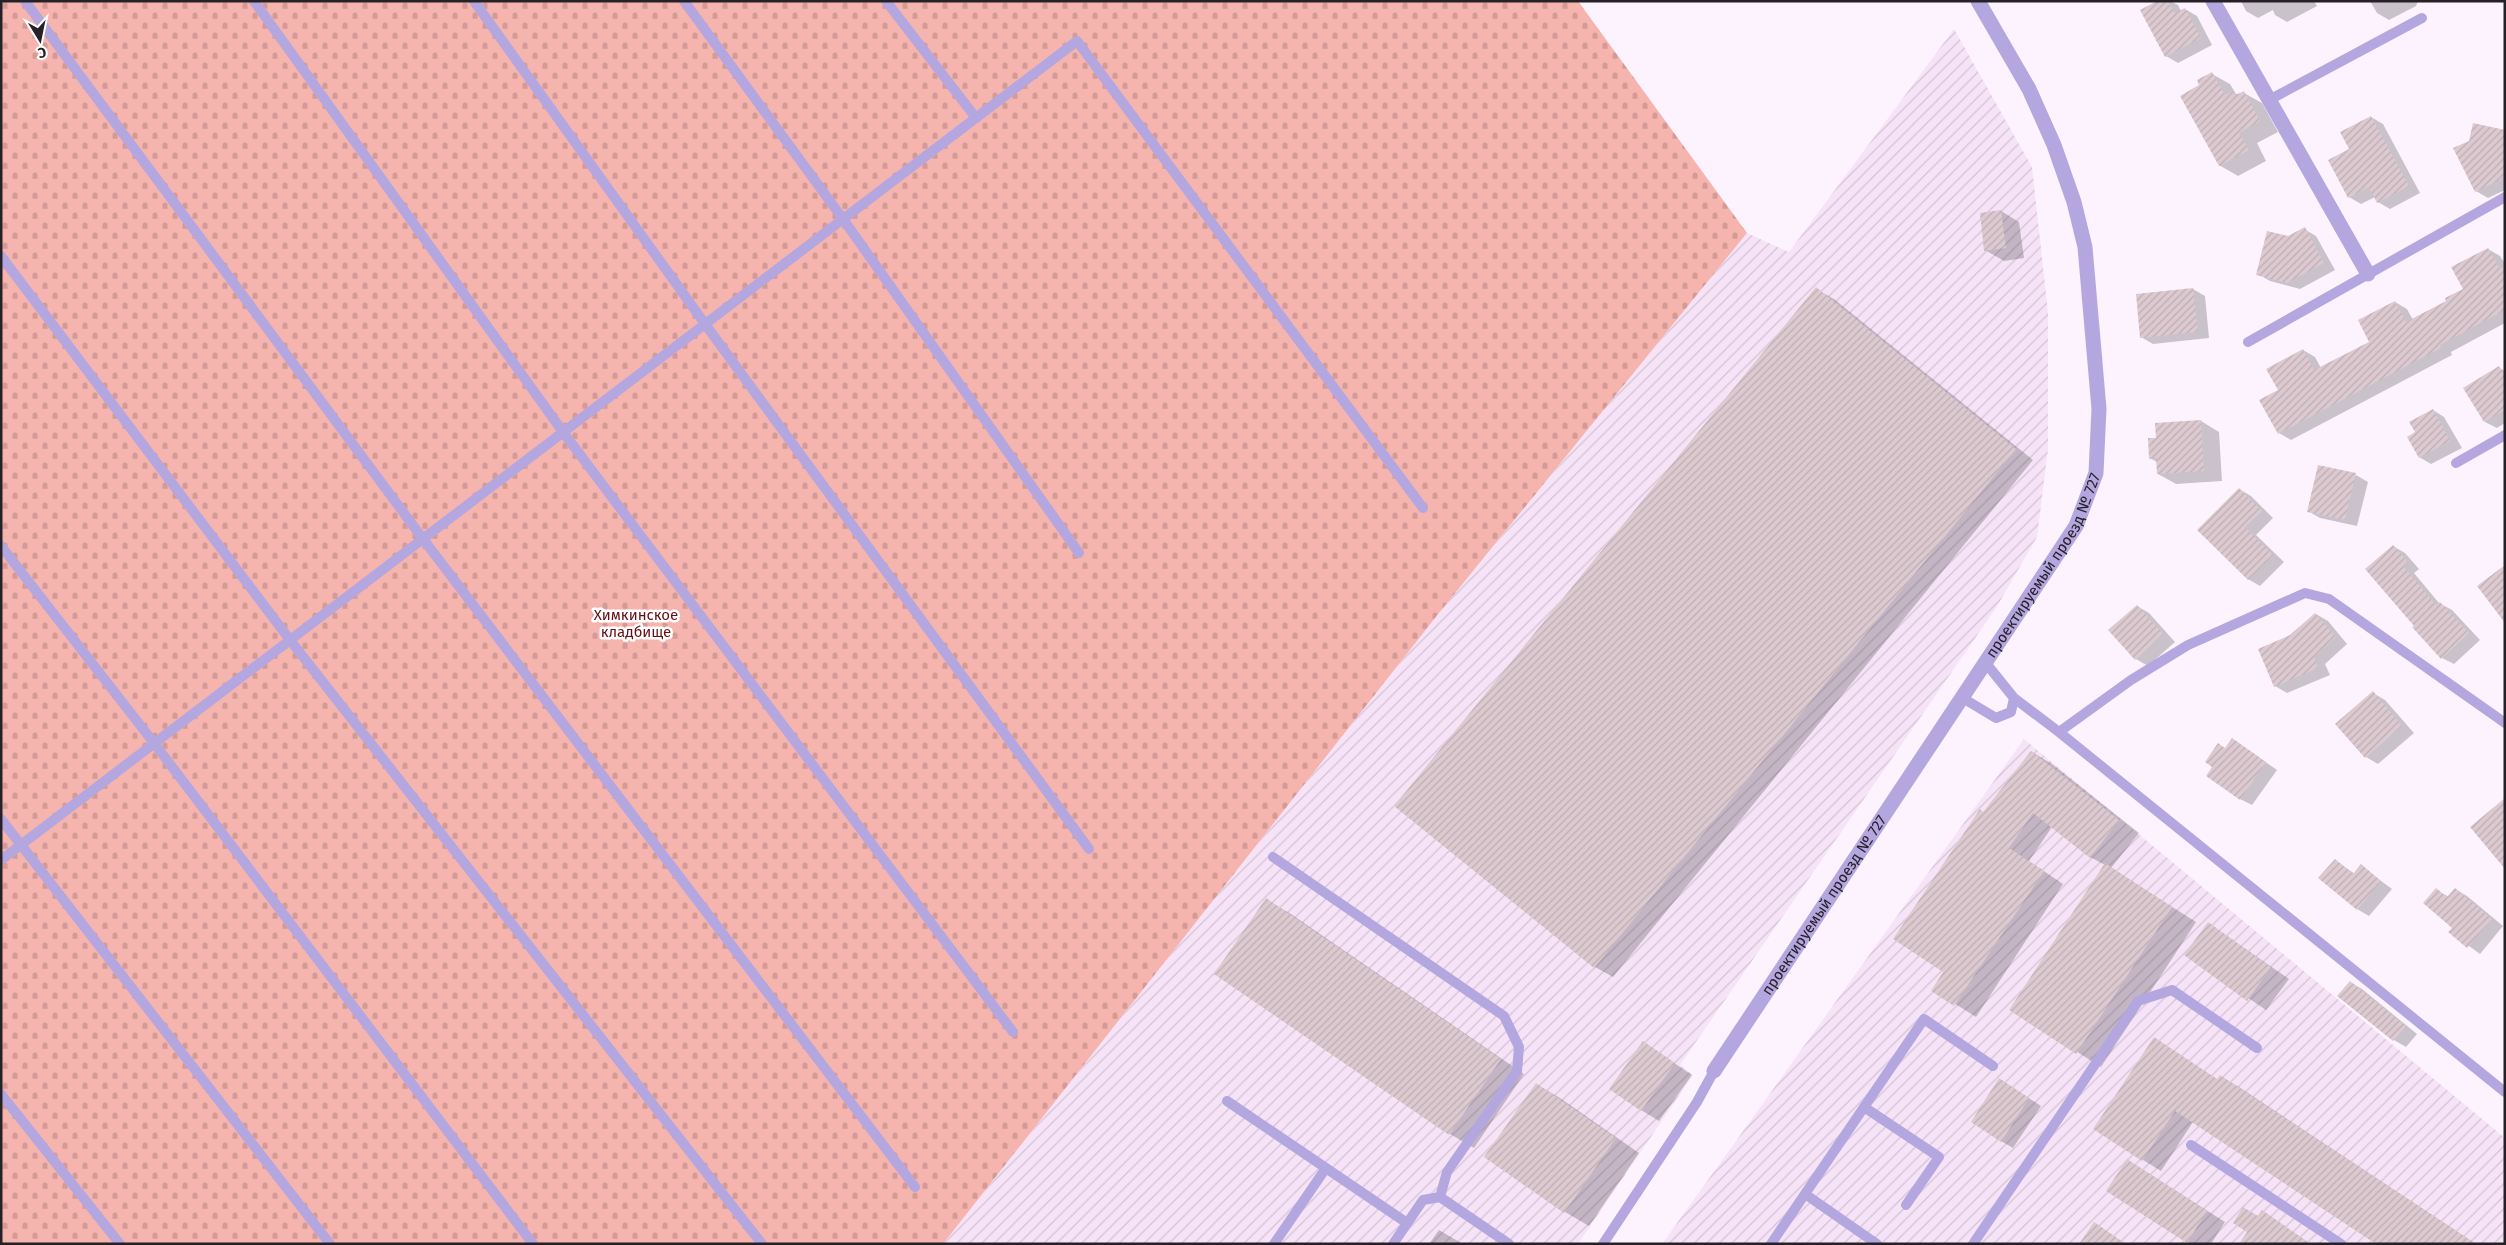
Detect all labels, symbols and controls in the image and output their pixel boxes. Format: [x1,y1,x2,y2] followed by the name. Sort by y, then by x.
[15,15,65,65] north arrow
[37,43,48,61] text: С
[1982,470,2104,661] street label: проектируемый проезд № 727
[594,606,678,641] park label: Химкинское кладбище
[1758,812,1890,999] street label: проектируемый проезд № 727

